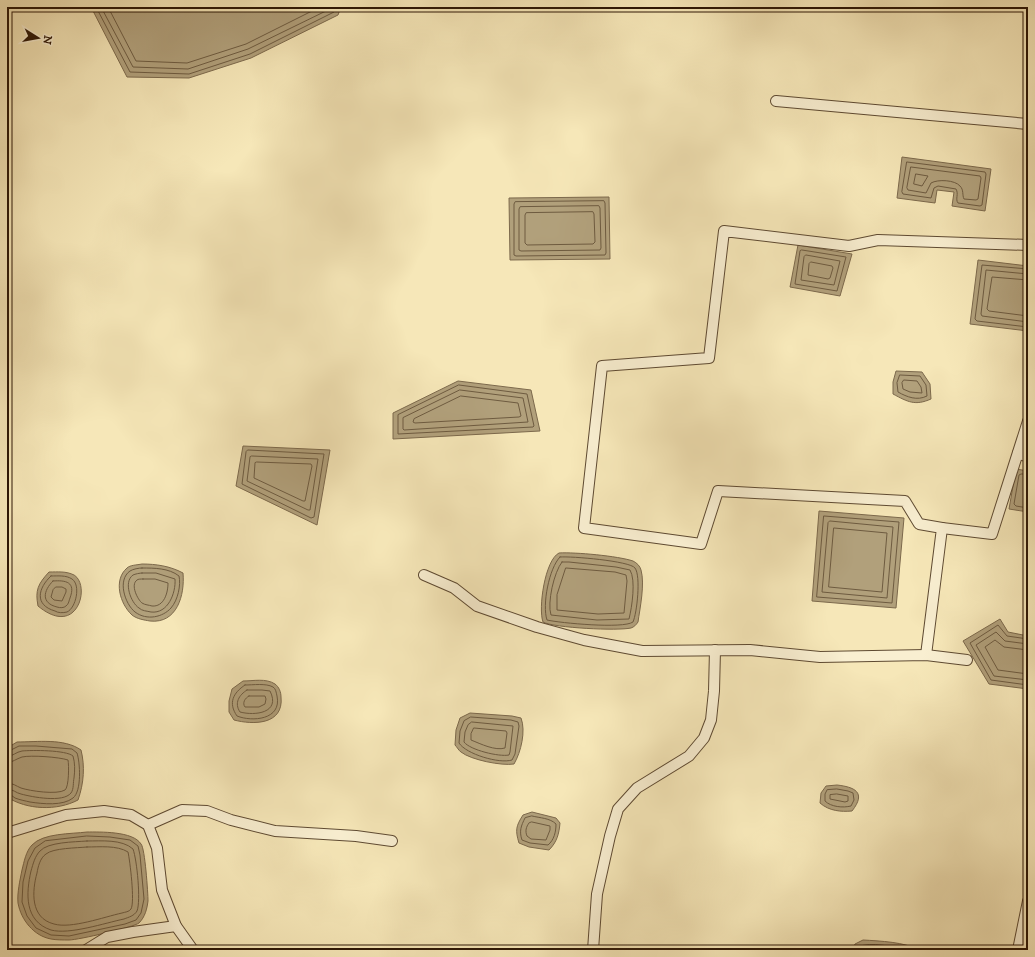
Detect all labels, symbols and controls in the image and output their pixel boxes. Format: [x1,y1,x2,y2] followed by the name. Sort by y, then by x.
[18,18,58,58] north arrow
[39,34,55,45] text: N

